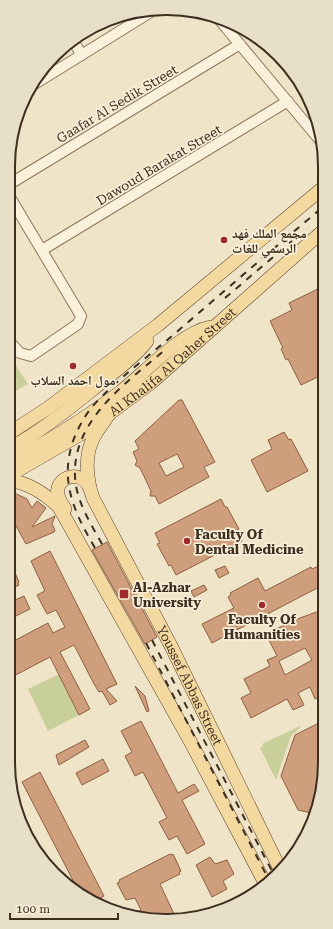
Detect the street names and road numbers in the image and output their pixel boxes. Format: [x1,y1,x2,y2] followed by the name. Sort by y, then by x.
[54,62,180,146] street label: Gaafar Al Sedik Street
[94,122,224,208] street label: Dawoud Barakat Street
[106,304,239,419] street label: Al Khalifa Al Qaher Street
[154,623,226,748] street label: Youssef Abbas Street

